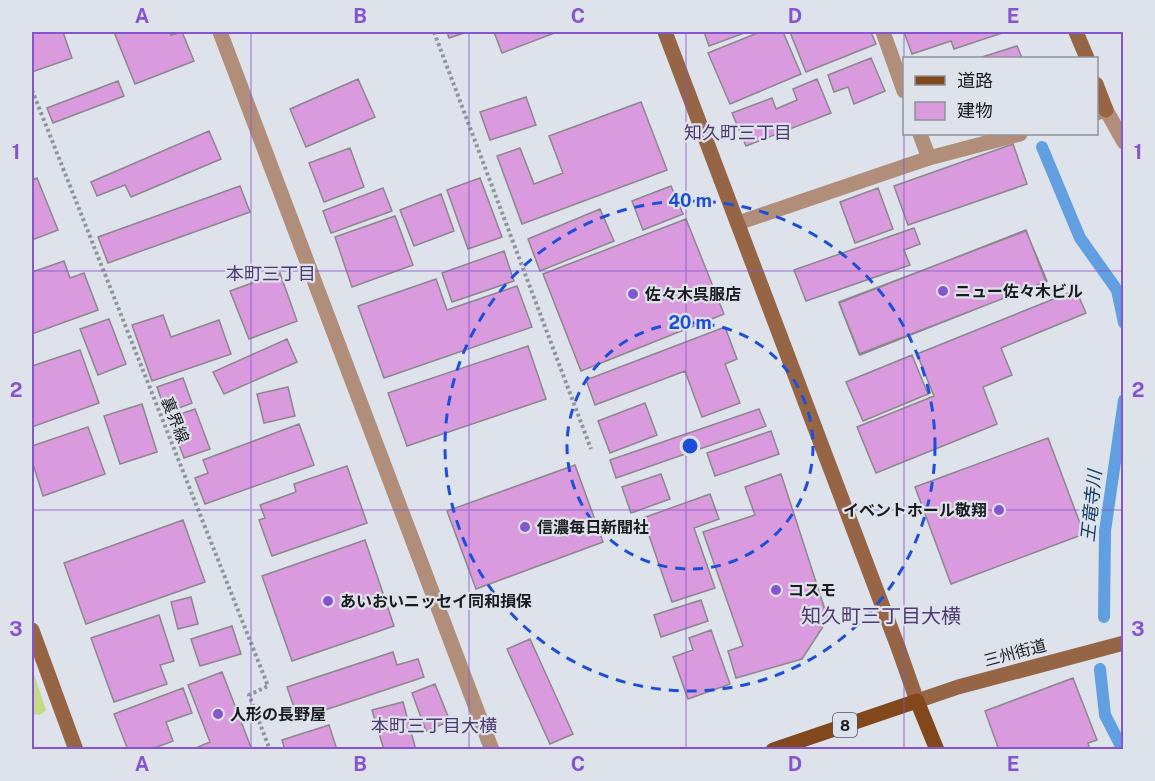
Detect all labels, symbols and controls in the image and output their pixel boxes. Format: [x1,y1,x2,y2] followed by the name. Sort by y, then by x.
[135,4,149,28] text: A
[353,4,367,28] text: B
[571,4,585,28] text: C
[788,4,802,28] text: D
[1007,4,1019,28] text: E
[903,57,1098,135] legend
[957,70,993,91] text: 道路
[957,100,993,121] text: 建物
[684,122,792,143] district label: 知久町三丁目
[12,140,20,164] text: 1
[1134,140,1142,164] text: 1
[668,190,712,211] text: 40 m
[226,263,316,284] district label: 本町三丁目
[955,282,1083,301] place label: ニュー佐々木ビル
[936,284,950,298] marker: ニュー佐々木ビル
[644,285,741,304] place label: 佐々木呉服店
[626,287,640,301] marker: 佐々木呉服店
[668,312,712,333] text: 20 m
[10,378,22,402] text: 2
[1132,378,1144,402] text: 2
[157,394,193,446] street label: 裏界線
[680,436,700,456] centre of rings
[1077,467,1105,543] water label: 王竜寺川
[843,501,987,520] place label: イベントホール敬翔
[992,503,1006,517] marker: イベントホール敬翔
[536,518,649,537] place label: 信濃毎日新聞社
[518,520,532,534] marker: 信濃毎日新聞社
[788,581,836,600] place label: コスモ
[769,583,783,597] marker: コスモ
[340,592,532,611] place label: あいおいニッセイ同和損保
[321,594,335,608] marker: あいおいニッセイ同和損保
[801,604,961,628] district label: 知久町三丁目大横
[9,617,23,641] text: 3
[1131,617,1145,641] text: 3
[982,636,1048,670] street label: 三州街道
[230,705,326,724] place label: 人形の長野屋
[211,707,225,721] marker: 人形の長野屋
[833,713,857,737] road number: 8
[371,715,497,736] district label: 本町三丁目大横
[135,752,149,776] text: A
[353,752,367,776] text: B
[571,752,585,776] text: C
[788,752,802,776] text: D
[1007,752,1019,776] text: E

